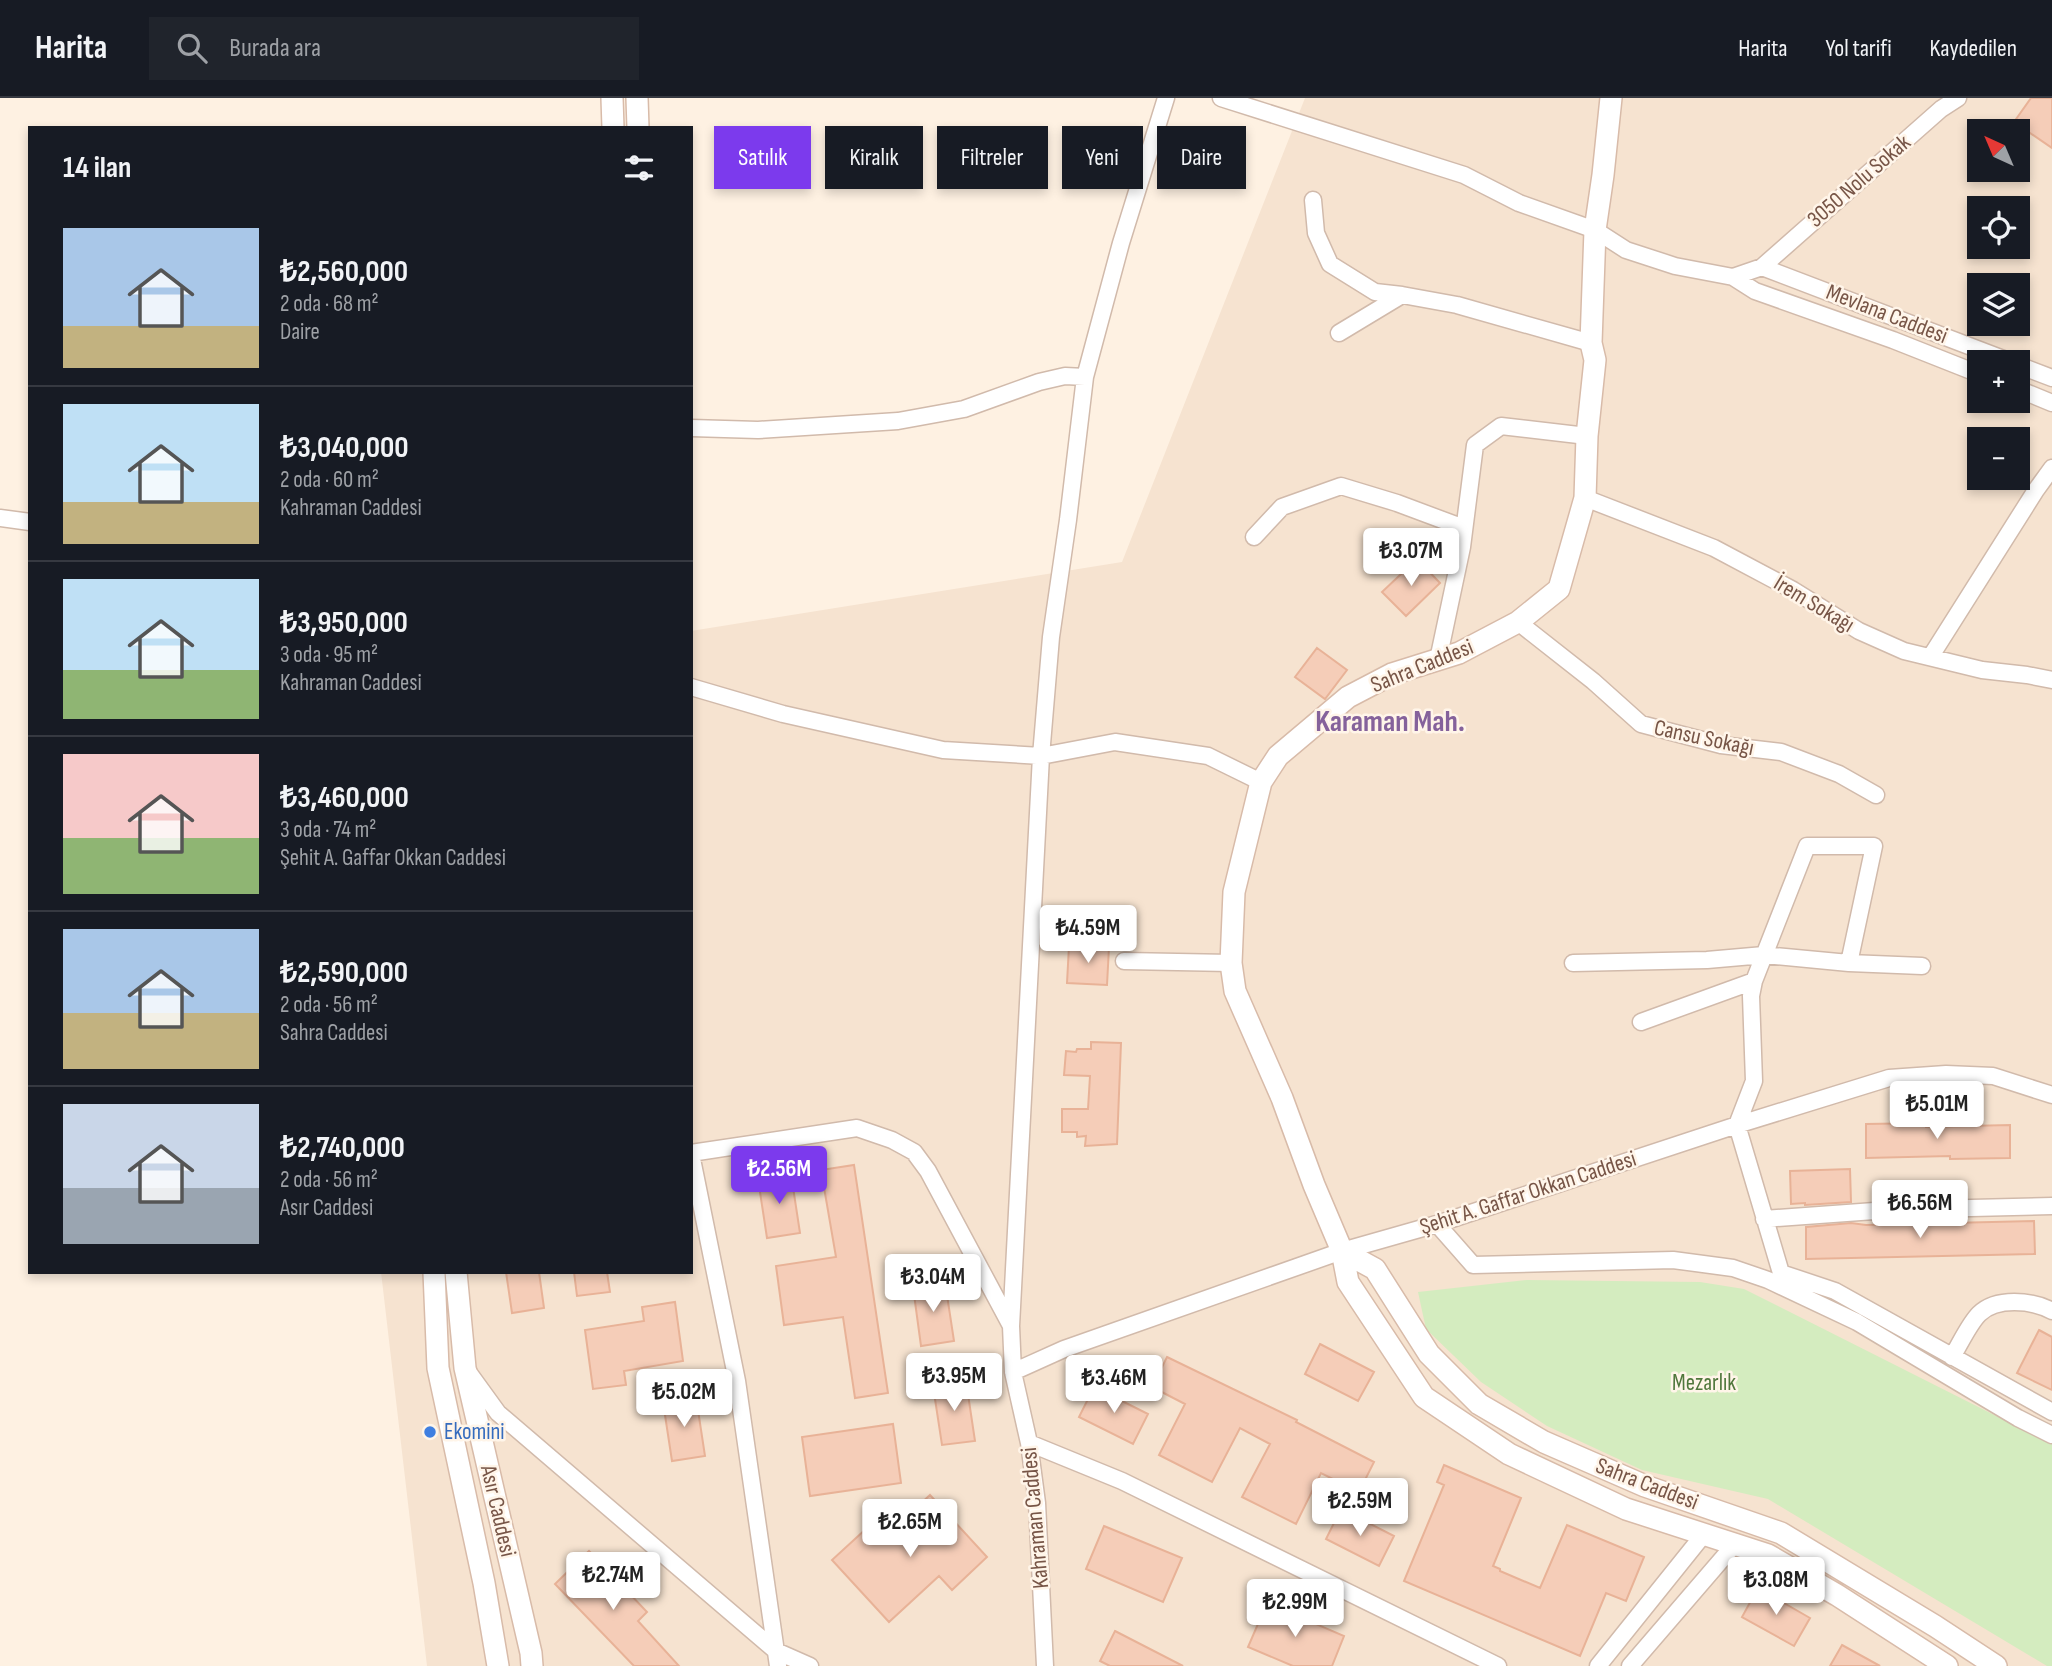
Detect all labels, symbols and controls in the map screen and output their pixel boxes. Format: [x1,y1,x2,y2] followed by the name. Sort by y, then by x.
[149,17,639,80] search box
[35,28,107,68] text: Harita
[173,29,211,67] icon: search
[229,33,321,64] text: Burada ara
[1738,34,1788,63] text: Harita
[1826,34,1892,63] text: Yol tarifi
[1930,34,2017,63] text: Kaydedilen
[1967,119,2030,182] north arrow
[1967,119,2030,490] map controls
[714,126,811,189] chip: Satılık
[825,126,923,189] chip: Kiralık
[937,126,1048,189] chip: Filtreler
[1062,126,1143,189] chip: Yeni
[1157,126,1246,189] chip: Daire
[1802,128,1917,233] street label: 3050 Nolu Sokak
[620,149,658,187] icon: filters
[63,150,131,186] text: 14 ilan
[1967,196,2030,259] button: locate
[280,254,408,290] text: ₺2,560,000
[119,256,203,340] icon: home
[1967,273,2030,336] button: layers
[1822,278,1952,350] street label: Mevlana Caddesi
[280,290,379,318] text: 2 oda · 68 m²
[280,318,320,346] text: Daire
[1967,350,2030,413] button: +
[1967,427,2030,490] button: −
[280,430,409,466] text: ₺3,040,000
[119,432,203,516] icon: home
[280,466,379,494] text: 2 oda · 60 m²
[280,494,422,522] text: Kahraman Caddesi
[1354,528,1468,588] pin: ₺3.07M
[1379,537,1443,565] text: ₺3.07M
[1769,569,1859,639] street label: İrem Sokağı
[280,605,408,641] text: ₺3,950,000
[119,607,203,691] icon: home
[1367,633,1477,699] street label: Sahra Caddesi
[280,641,378,669] text: 3 oda · 95 m²
[280,669,422,697] text: Kahraman Caddesi
[1315,704,1465,740] district label: Karaman Mah.
[1651,714,1757,762] street label: Cansu Sokağı
[280,780,409,816] text: ₺3,460,000
[119,782,203,866] icon: home
[280,816,376,844] text: 3 oda · 74 m²
[280,844,506,872] text: Şehit A. Gaffar Okkan Caddesi
[1031,906,1145,965] pin: ₺4.59M
[1056,914,1120,942] text: ₺4.59M
[280,955,408,991] text: ₺2,590,000
[119,957,203,1041] icon: home
[280,991,378,1019] text: 2 oda · 56 m²
[280,1019,388,1047] text: Sahra Caddesi
[1880,1082,1994,1141] pin: ₺5.01M
[1906,1090,1968,1118] text: ₺5.01M
[280,1130,405,1166] text: ₺2,740,000
[119,1132,203,1216] icon: home
[1416,1145,1640,1241] street label: Şehit A. Gaffar Okkan Caddesi
[722,1146,836,1206] pin: ₺2.56M
[747,1155,811,1183] text: ₺2.56M
[280,1166,378,1194] text: 2 oda · 56 m²
[1863,1180,1977,1240] pin: ₺6.56M
[1888,1189,1952,1217] text: ₺6.56M
[280,1194,373,1222] text: Asır Caddesi
[876,1254,990,1314] pin: ₺3.04M
[901,1263,965,1291] text: ₺3.04M
[897,1354,1011,1413] pin: ₺3.95M
[1057,1356,1171,1415] pin: ₺3.46M
[922,1362,986,1390] text: ₺3.95M
[1082,1364,1146,1392] text: ₺3.46M
[1672,1369,1736,1397] park label: Mezarlık
[627,1370,741,1429] pin: ₺5.02M
[652,1378,716,1406] text: ₺5.02M
[444,1418,505,1446] place label: Ekomini
[422,1424,438,1440] marker: Ekomini
[1015,1446,1055,1590] street label: Kahraman Caddesi
[1592,1452,1702,1516] street label: Sahra Caddesi
[474,1461,522,1560] street label: Asır Caddesi
[1303,1478,1417,1538] pin: ₺2.59M
[1328,1487,1392,1515] text: ₺2.59M
[853,1500,967,1559] pin: ₺2.65M
[878,1508,942,1536] text: ₺2.65M
[556,1552,670,1612] pin: ₺2.74M
[1719,1558,1833,1617] pin: ₺3.08M
[582,1561,644,1589] text: ₺2.74M
[1744,1566,1808,1594] text: ₺3.08M
[1238,1580,1352,1639] pin: ₺2.99M
[1263,1588,1327,1616] text: ₺2.99M

